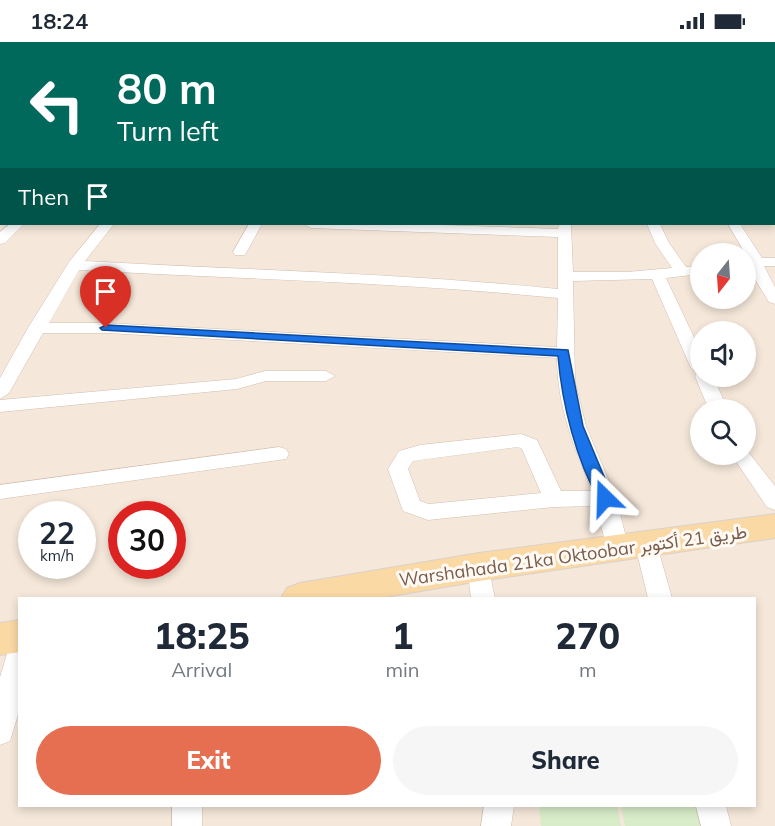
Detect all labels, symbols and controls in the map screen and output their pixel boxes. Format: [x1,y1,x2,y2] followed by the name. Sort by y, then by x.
[30,7,88,35] text: 18:24
[117,62,217,115] text: 80 m
[18,66,96,144] icon: left
[117,114,219,148] text: Turn left
[81,180,114,213] icon: arrive
[18,183,69,211] text: Then
[690,243,756,309] north arrow
[690,243,756,465] map controls
[80,266,131,328] pin
[89,275,122,308] icon: arrive
[690,321,756,387] button: sound
[690,399,756,465] button: search
[573,466,637,530] position arrow
[108,501,186,579] speed limit sign: 30
[39,514,75,552] text: 22
[398,520,748,591] street label: Warshahada 21ka Oktoobar طريق 21 أكتوبر
[40,546,74,565] text: km/h
[154,613,250,658] text: 18:25
[392,613,413,658] text: 1
[555,613,620,658] text: 270
[171,657,232,682] text: Arrival
[385,657,420,682] text: min
[579,657,597,682] text: m
[36,726,381,795] button: Exit
[393,726,738,795] button: Share

